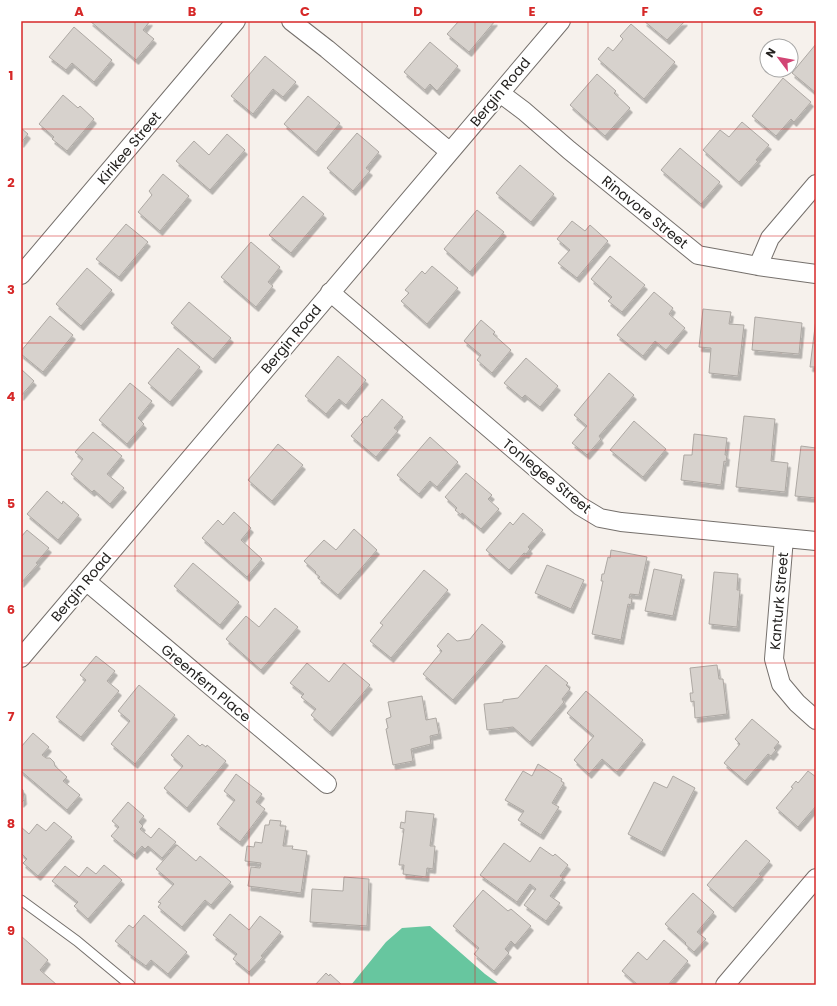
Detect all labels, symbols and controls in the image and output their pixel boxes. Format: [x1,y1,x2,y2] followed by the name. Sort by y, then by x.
[74,2,84,21] text: A
[188,2,197,21] text: B
[300,2,310,21] text: C
[413,2,423,21] text: D
[528,2,536,21] text: E
[641,2,649,21] text: F
[753,2,763,21] text: G
[759,38,799,78] north arrow
[762,45,779,60] text: N
[465,53,535,131] street label: Bergin Road
[9,66,13,85] text: 1
[92,107,166,189] street label: Kirikee Street
[598,171,692,253] street label: Rinavore Street
[7,173,15,192] text: 2
[7,280,15,299] text: 3
[256,300,326,378] street label: Bergin Road
[7,387,16,406] text: 4
[498,434,596,518] street label: Tonlegee Street
[7,494,15,513] text: 5
[46,548,116,626] street label: Bergin Road
[765,551,793,651] street label: Kanturk Street
[7,600,15,619] text: 6
[157,639,256,727] street label: Greenfern Place
[8,707,15,726] text: 7
[7,814,15,833] text: 8
[7,921,15,940] text: 9

